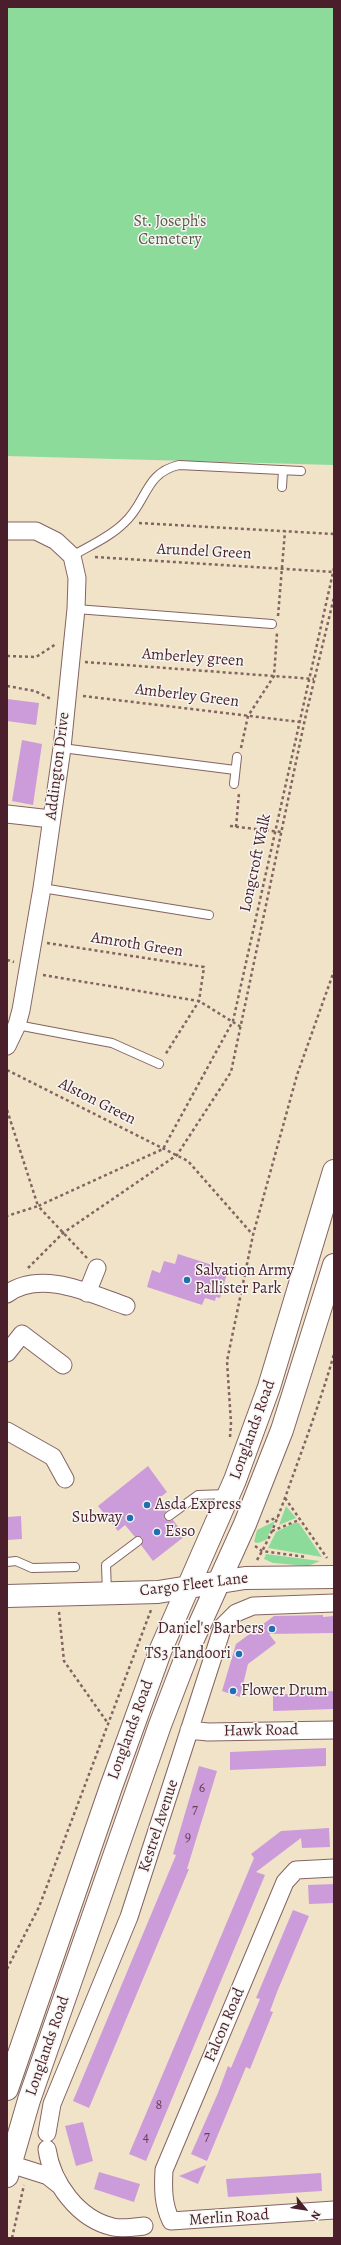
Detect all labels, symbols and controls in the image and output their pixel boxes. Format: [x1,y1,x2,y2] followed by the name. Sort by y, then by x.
[134,212,206,250] park label: St. Joseph's Cemetery
[156,540,252,564] street label: Arundel Green
[141,645,245,671] street label: Amberley green
[134,680,240,712] street label: Amberley Green
[42,711,74,821] street label: Addington Drive
[236,812,276,914] street label: Longcroft Walk
[90,928,184,962] street label: Amroth Green
[55,1074,139,1130] street label: Alston Green
[195,1261,294,1299] place label: Salvation Army Pallister Park
[182,1275,192,1285] marker: Salvation Army Pallister Park
[226,1378,280,1482] street label: Longlands Road
[155,1495,241,1515] place label: Asda Express
[142,1500,152,1510] marker: Asda Express
[72,1508,122,1528] place label: Subway
[125,1513,135,1523] marker: Subway
[165,1522,195,1542] place label: Esso
[152,1527,162,1537] marker: Esso
[139,1569,249,1601] street label: Cargo Fleet Lane
[158,1619,264,1639] place label: Daniel's Barbers
[267,1624,277,1634] marker: Daniel's Barbers
[145,1644,231,1664] place label: TS3 Tandoori
[234,1649,244,1659] marker: TS3 Tandoori
[104,1678,158,1782] street label: Longlands Road
[241,1681,328,1701] place label: Flower Drum
[228,1686,238,1696] marker: Flower Drum
[224,1721,298,1741] street label: Hawk Road
[135,1777,183,1875] street label: Kestrel Avenue
[199,1781,205,1797] house number: 6
[192,1803,198,1819] house number: 7
[185,1830,191,1846] house number: 9
[201,1985,249,2065] street label: Falcon Road
[22,1993,74,2099] street label: Longlands Road
[156,2098,162,2114] house number: 8
[143,2130,149,2146] house number: 4
[204,2130,210,2146] house number: 7
[285,2189,325,2229] north arrow
[188,2206,270,2230] street label: Merlin Road
[307,2208,324,2222] text: N

